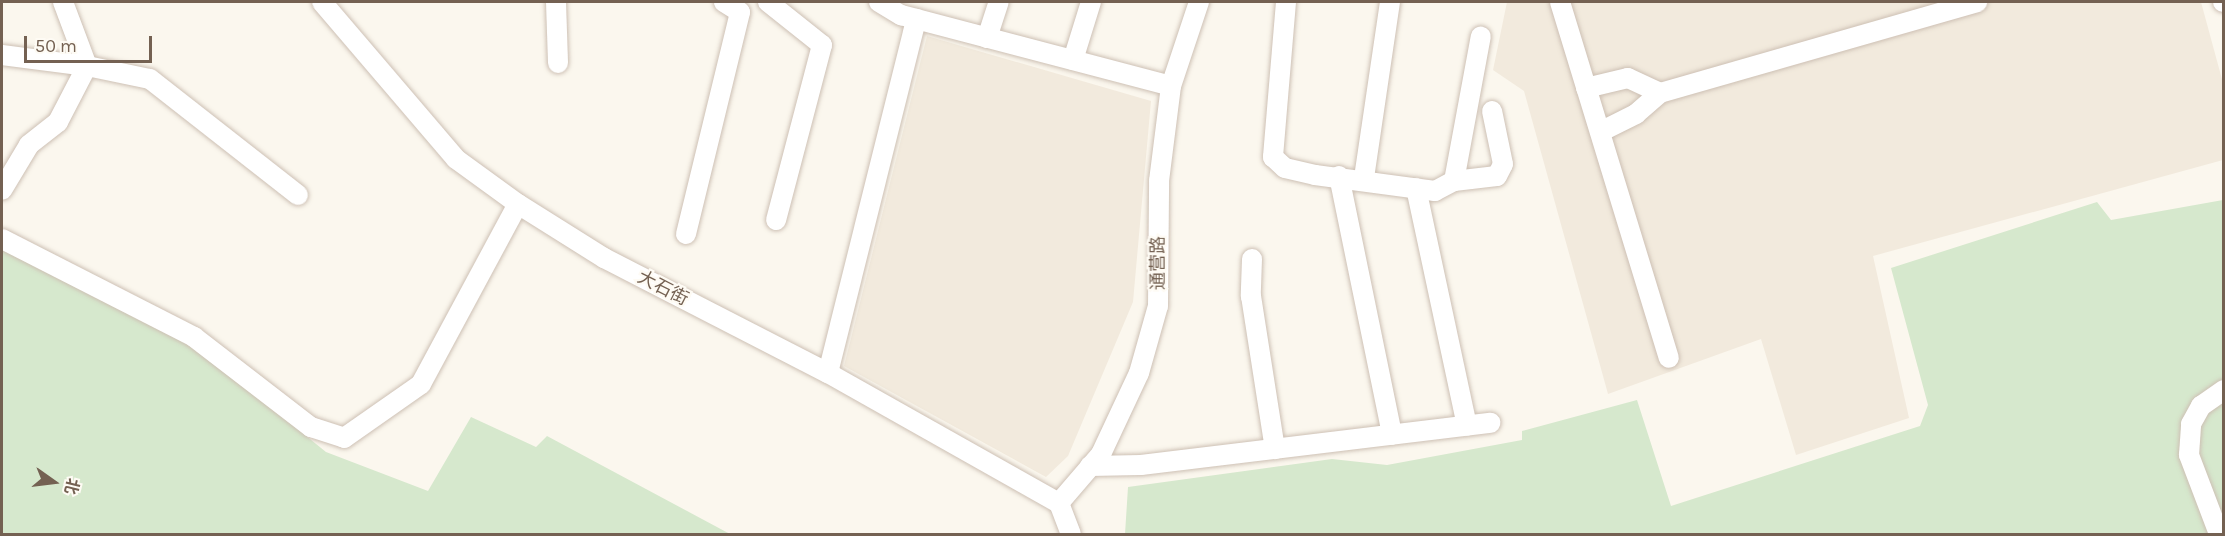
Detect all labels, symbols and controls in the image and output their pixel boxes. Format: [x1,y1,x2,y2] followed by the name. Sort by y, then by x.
[27,24,154,62] scale bar
[35,35,77,57] text: 50 m
[1147,236,1169,290] street label: 通营路
[634,266,692,310] street label: 大石街
[24,452,84,512] north arrow
[61,476,83,497] text: 北

